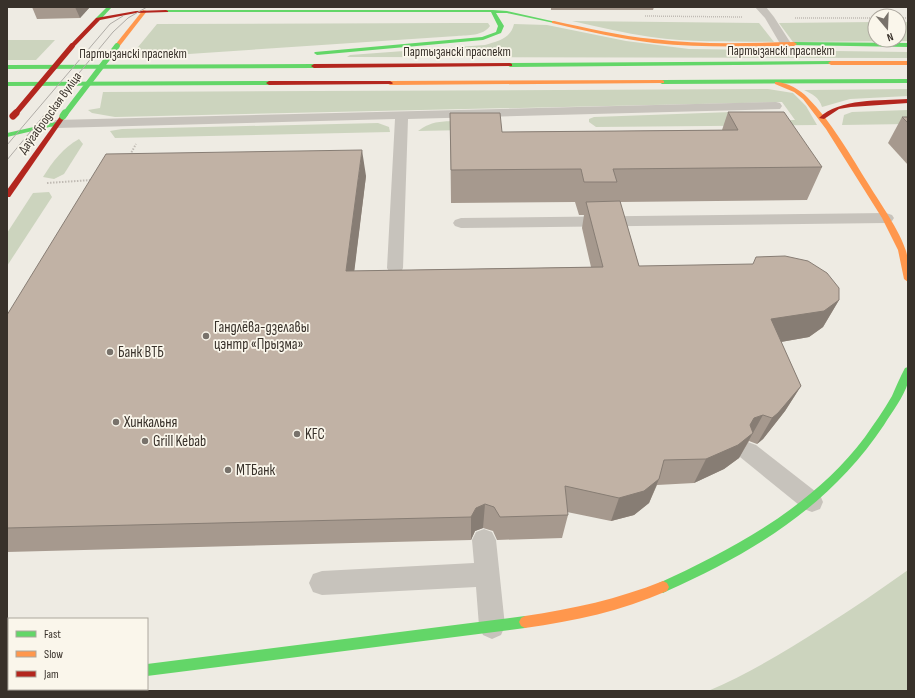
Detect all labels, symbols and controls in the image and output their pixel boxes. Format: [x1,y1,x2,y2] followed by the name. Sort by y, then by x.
[867,8,907,48] north arrow
[885,30,895,44] text: N
[727,43,835,59] street label: Партызанскі праспект
[403,44,511,60] street label: Партызанскі праспект
[79,46,187,62] street label: Партызанскі праспект
[15,69,85,157] street label: Даўгабродская вуліца
[214,318,309,354] place label: Гандлёва-дзелавы цэнтр «Прызма»
[201,331,211,341] marker: Гандлёва-дзелавы цэнтр «Прызма»
[118,343,164,362] place label: Банк ВТБ
[105,347,115,357] marker: Банк ВТБ
[123,413,177,432] place label: Хинкальня
[111,417,121,427] marker: Хинкальня
[305,425,325,444] place label: KFC
[292,429,302,439] marker: KFC
[153,432,206,451] place label: Grill Kebab
[140,436,150,446] marker: Grill Kebab
[236,461,276,480] place label: МТБанк
[223,465,233,475] marker: МТБанк
[8,618,148,690] legend
[44,627,61,642] text: Fast
[44,647,63,662] text: Slow
[43,667,59,682] text: Jam

